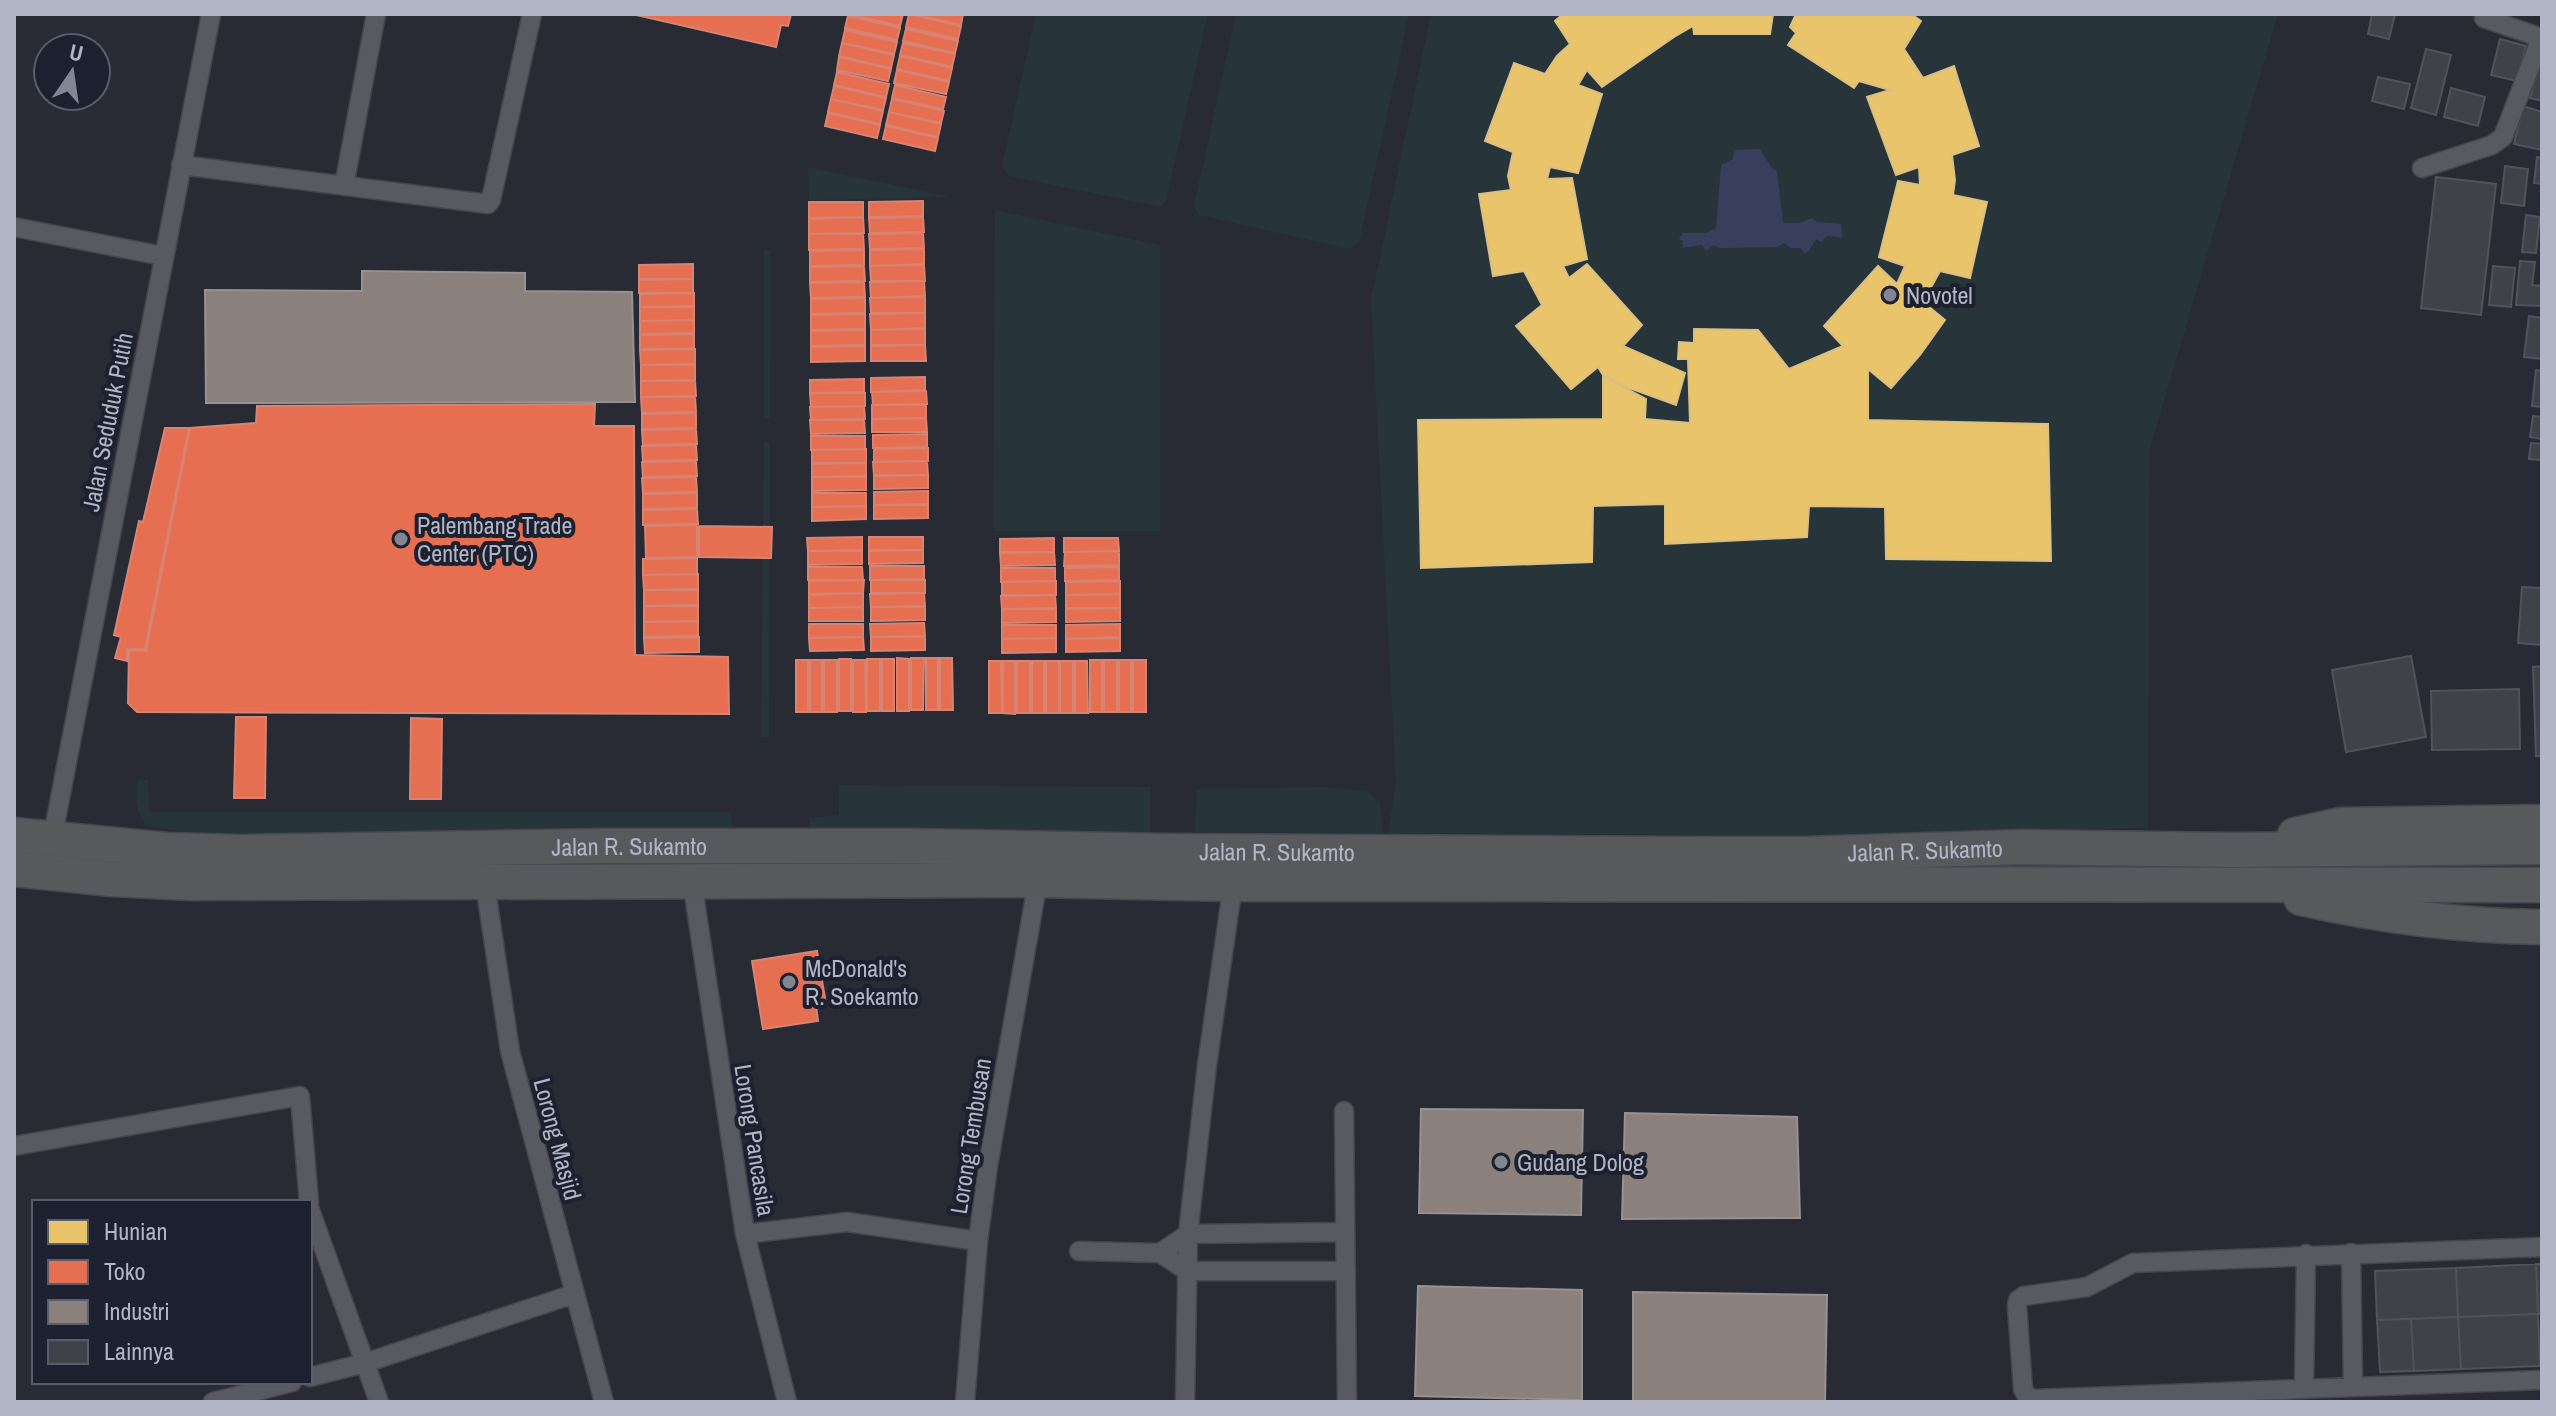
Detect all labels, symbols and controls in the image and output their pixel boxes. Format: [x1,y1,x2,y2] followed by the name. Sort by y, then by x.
[32,32,112,112] north arrow
[67,36,86,69] text: U
[1906,279,1973,311] place label: Novotel
[1881,286,1899,304] marker: Novotel
[74,330,140,514] street label: Jalan Seduduk Putih
[417,509,572,569] place label: Palembang Trade Center (PTC)
[392,530,410,548] marker: Palembang Trade Center (PTC)
[551,830,707,863] street label: Jalan R. Sukamto
[1847,832,2003,869] street label: Jalan R. Sukamto
[1199,835,1355,868] street label: Jalan R. Sukamto
[805,952,919,1012] place label: McDonald's R. Soekamto
[780,973,798,991] marker: McDonald's R. Soekamto
[942,1056,998,1216] street label: Lorong Tembusan
[727,1062,783,1218] street label: Lorong Pancasila
[526,1075,590,1203] street label: Lorong Masjid
[1517,1146,1644,1178] place label: Gudang Dolog
[1492,1153,1510,1171] marker: Gudang Dolog
[32,1200,312,1384] legend
[104,1215,167,1247] text: Hunian
[104,1255,146,1287] text: Toko
[104,1295,170,1327] text: Industri
[104,1335,174,1367] text: Lainnya

